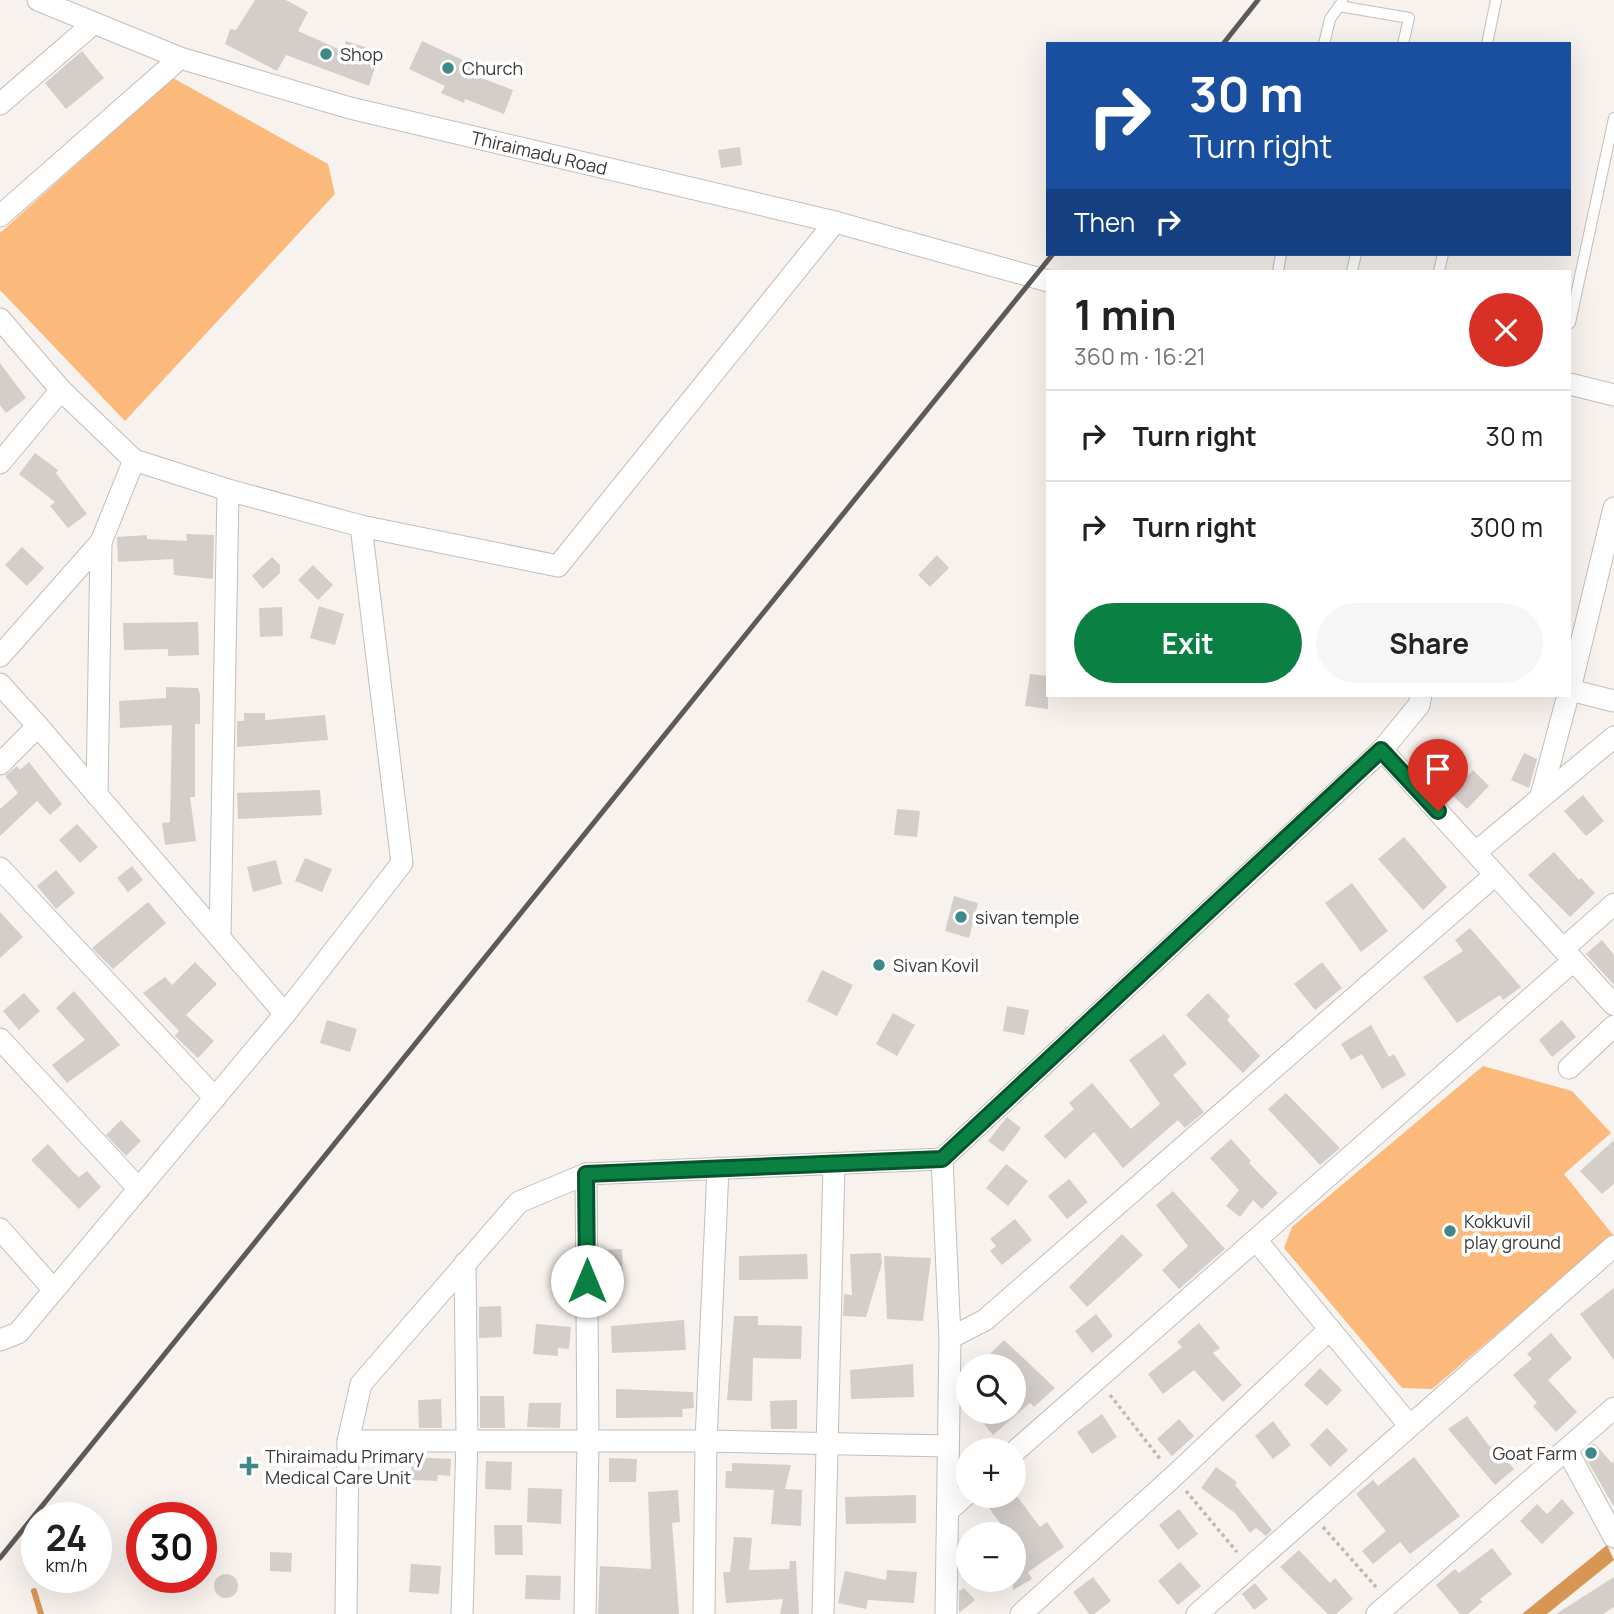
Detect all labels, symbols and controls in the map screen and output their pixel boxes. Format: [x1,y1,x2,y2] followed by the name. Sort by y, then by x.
[340,42,383,66] place label: Shop
[318,46,334,62] marker: Shop
[462,56,523,80] place label: Church
[440,60,456,76] marker: Church
[1189,60,1304,127] text: 30 m
[1074,70,1165,161] icon: right
[1189,124,1332,168] text: Turn right
[469,125,610,180] street label: Thiraimadu Road
[1149,203,1187,241] icon: right
[1074,204,1135,240] text: Then
[1074,285,1177,343] text: 1 min
[1469,293,1543,367] button: close
[1074,340,1206,372] text: 360 m · 16:21
[1074,417,1112,455] icon: right
[1133,418,1257,454] text: Turn right
[1486,418,1543,454] text: 30 m
[1074,508,1112,546] icon: right
[1133,509,1257,545] text: Turn right
[1470,509,1543,545] text: 300 m
[1074,603,1302,683] button: Exit
[1316,603,1543,683] button: Share
[1408,739,1468,811] pin
[1419,750,1457,788] icon: arrive
[975,905,1079,929] place label: sivan temple
[953,909,969,925] marker: sivan temple
[893,953,979,977] place label: Sivan Kovil
[871,957,887,973] marker: Sivan Kovil
[1464,1209,1561,1254] place label: Kokkuvil play ground
[1442,1223,1458,1239] marker: Kokkuvil play ground
[550,1244,624,1318] position arrow
[956,1354,1026,1592] map controls
[956,1354,1026,1424] button: search
[956,1438,1026,1508] button: +
[1492,1441,1577,1465] place label: Goat Farm
[265,1444,424,1489] place label: Thiraimadu Primary Medical Care Unit
[1583,1445,1599,1461] marker: Goat Farm
[239,1456,259,1476] marker: Thiraimadu Primary Medical Care Unit
[126,1502,217,1593] speed limit sign: 30
[46,1514,87,1562] text: 24
[956,1522,1026,1592] button: −
[46,1553,87,1577] text: km/h

